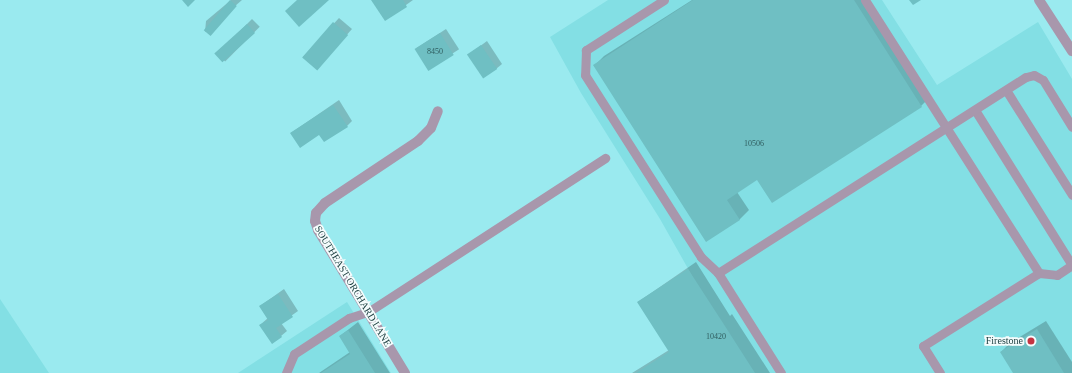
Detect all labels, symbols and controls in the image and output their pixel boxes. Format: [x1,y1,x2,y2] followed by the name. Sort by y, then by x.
[427,47,443,57] house number: 8450
[744,139,764,149] house number: 10506
[312,223,394,349] street label: SOUTHEAST ORCHARD LANE
[706,332,726,342] house number: 10420
[986,335,1023,347] place label: Firestone
[1026,336,1036,346] marker: Firestone

